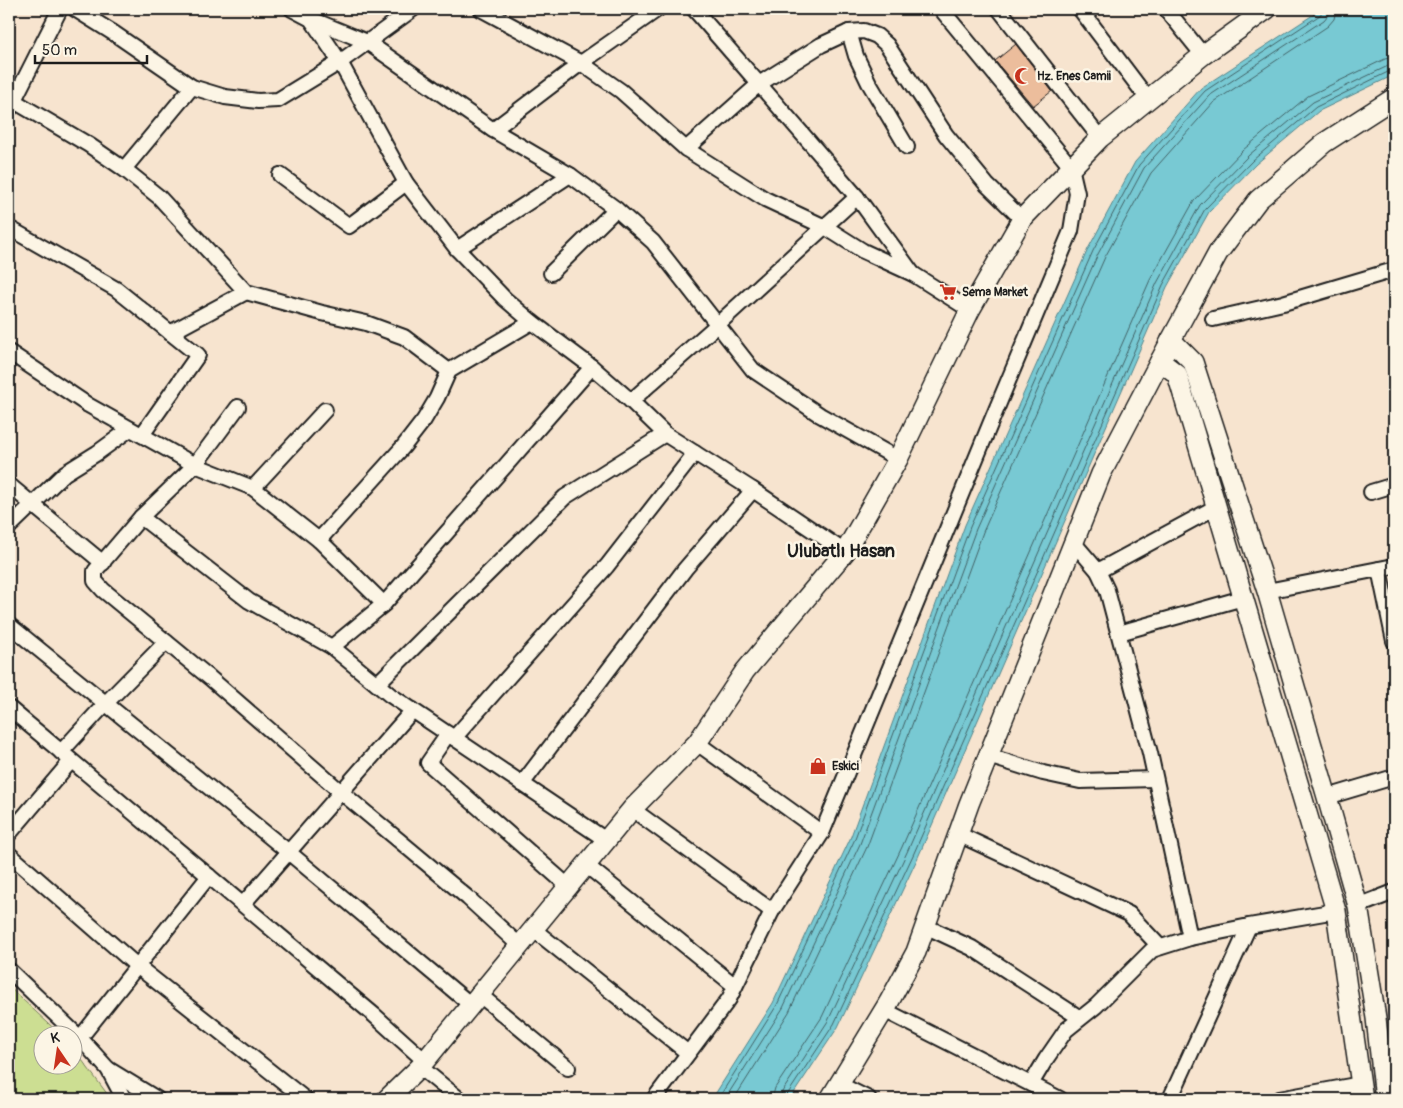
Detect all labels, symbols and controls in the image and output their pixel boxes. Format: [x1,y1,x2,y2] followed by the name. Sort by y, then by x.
[35,32,148,64] scale bar
[42,41,77,60] text: 50 m
[1013,66,1033,86] mosque icon: Hz. Enes Camii
[1037,69,1111,84] place label: Hz. Enes Camii
[938,282,958,302] supermarket icon: Sema Market
[962,285,1029,300] place label: Sema Market
[787,540,895,563] district label: Ulubatlı Hasan
[808,756,828,776] shop icon: Eskici
[832,759,859,774] place label: Eskici
[32,1026,82,1076] north arrow
[49,1028,62,1047] text: K

